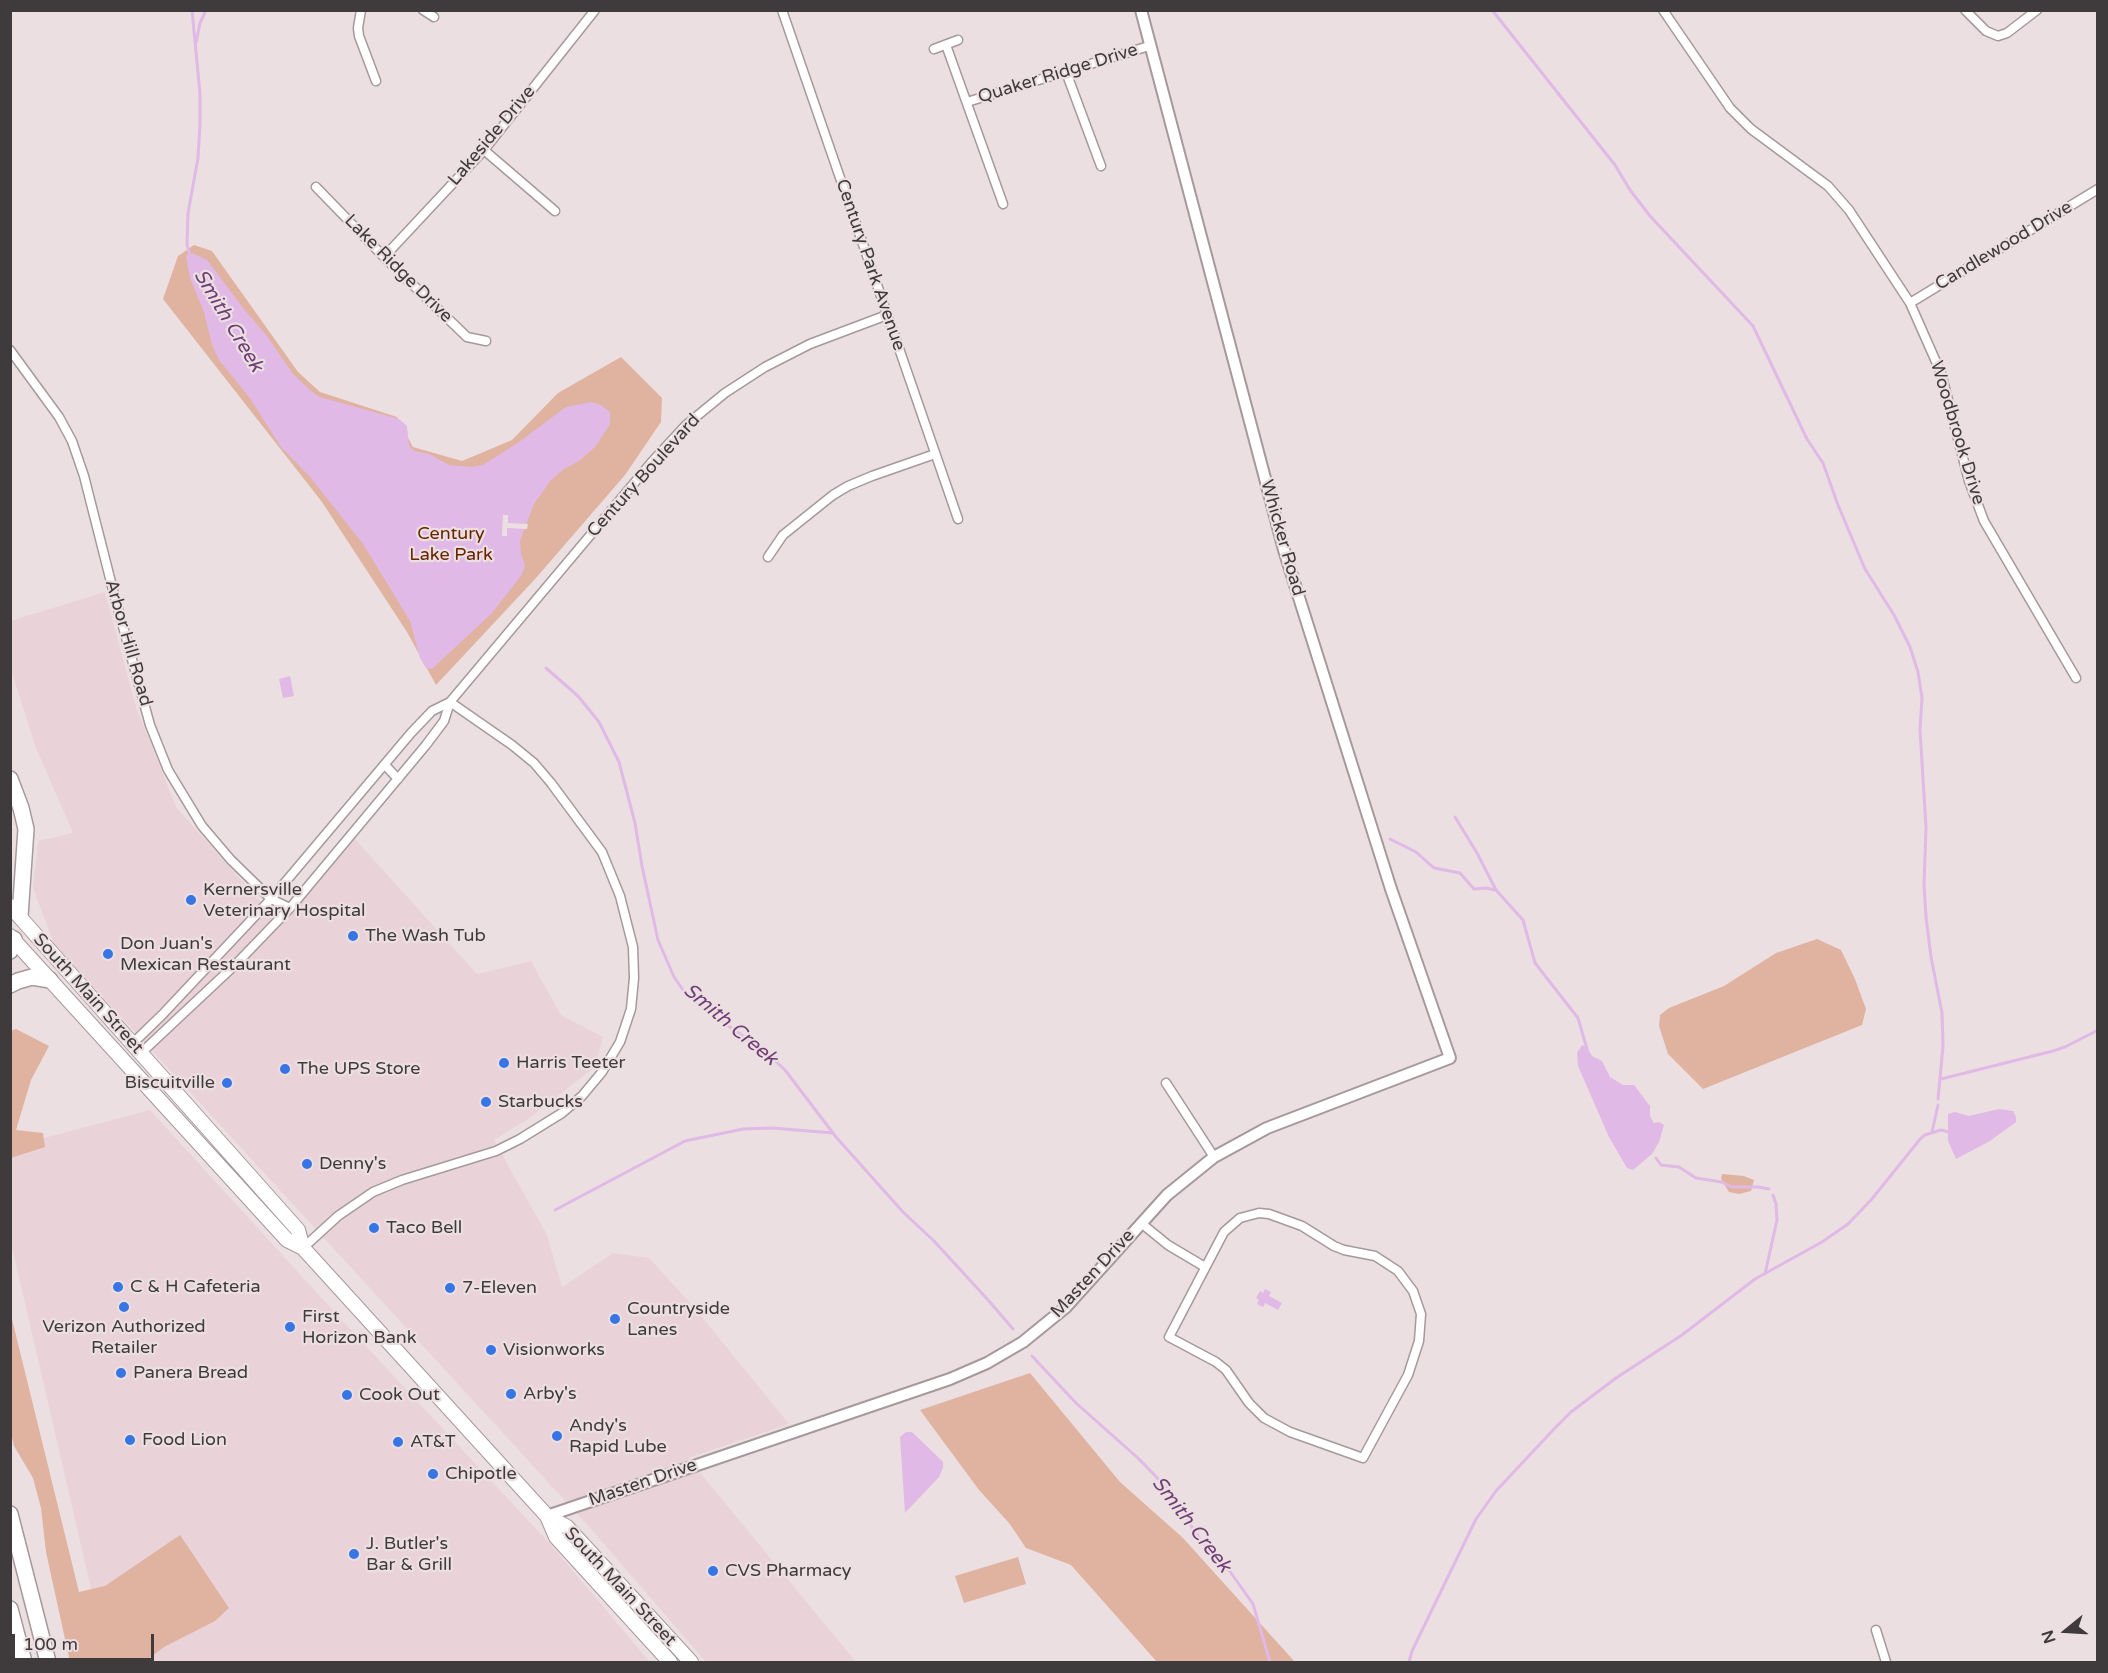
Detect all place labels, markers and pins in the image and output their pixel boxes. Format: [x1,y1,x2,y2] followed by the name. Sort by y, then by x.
[203,879,366,922] place label: Kernersville Veterinary Hospital
[184,893,198,907] marker: Kernersville Veterinary Hospital
[365,925,486,947] place label: The Wash Tub
[346,929,360,943] marker: The Wash Tub
[120,933,291,976] place label: Don Juan's Mexican Restaurant
[101,947,115,961] marker: Don Juan's Mexican Restaurant
[516,1052,625,1074] place label: Harris Teeter
[497,1056,511,1070] marker: Harris Teeter
[297,1058,420,1080] place label: The UPS Store
[278,1062,292,1076] marker: The UPS Store
[125,1072,215,1094] place label: Biscuitville
[220,1076,234,1090] marker: Biscuitville
[498,1091,583,1113] place label: Starbucks
[479,1095,493,1109] marker: Starbucks
[319,1153,386,1175] place label: Denny's
[300,1157,314,1171] marker: Denny's
[386,1217,462,1239] place label: Taco Bell
[367,1221,381,1235] marker: Taco Bell
[130,1276,261,1298] place label: C & H Cafeteria
[462,1277,537,1299] place label: 7-Eleven
[111,1280,125,1294] marker: C & H Cafeteria
[443,1281,457,1295] marker: 7-Eleven
[627,1298,730,1340] place label: Countryside Lanes
[117,1300,131,1314] marker: Verizon Authorized Retailer
[302,1306,417,1348] place label: First Horizon Bank
[608,1312,622,1326] marker: Countryside Lanes
[42,1316,206,1358] place label: Verizon Authorized Retailer
[283,1320,297,1334] marker: First Horizon Bank
[503,1339,605,1361] place label: Visionworks
[484,1343,498,1357] marker: Visionworks
[133,1362,248,1384] place label: Panera Bread
[114,1366,128,1380] marker: Panera Bread
[523,1383,577,1405] place label: Arby's
[359,1384,440,1406] place label: Cook Out
[504,1387,518,1401] marker: Arby's
[340,1388,354,1402] marker: Cook Out
[569,1415,667,1458] place label: Andy's Rapid Lube
[142,1429,227,1451] place label: Food Lion
[550,1429,564,1443] marker: Andy's Rapid Lube
[410,1431,456,1453] place label: AT&T
[123,1433,137,1447] marker: Food Lion
[391,1435,405,1449] marker: AT&T
[445,1463,517,1485] place label: Chipotle
[426,1467,440,1481] marker: Chipotle
[366,1533,452,1576] place label: J. Butler's Bar & Grill
[347,1547,361,1561] marker: J. Butler's Bar & Grill
[725,1560,852,1582] place label: CVS Pharmacy
[706,1564,720,1578] marker: CVS Pharmacy

